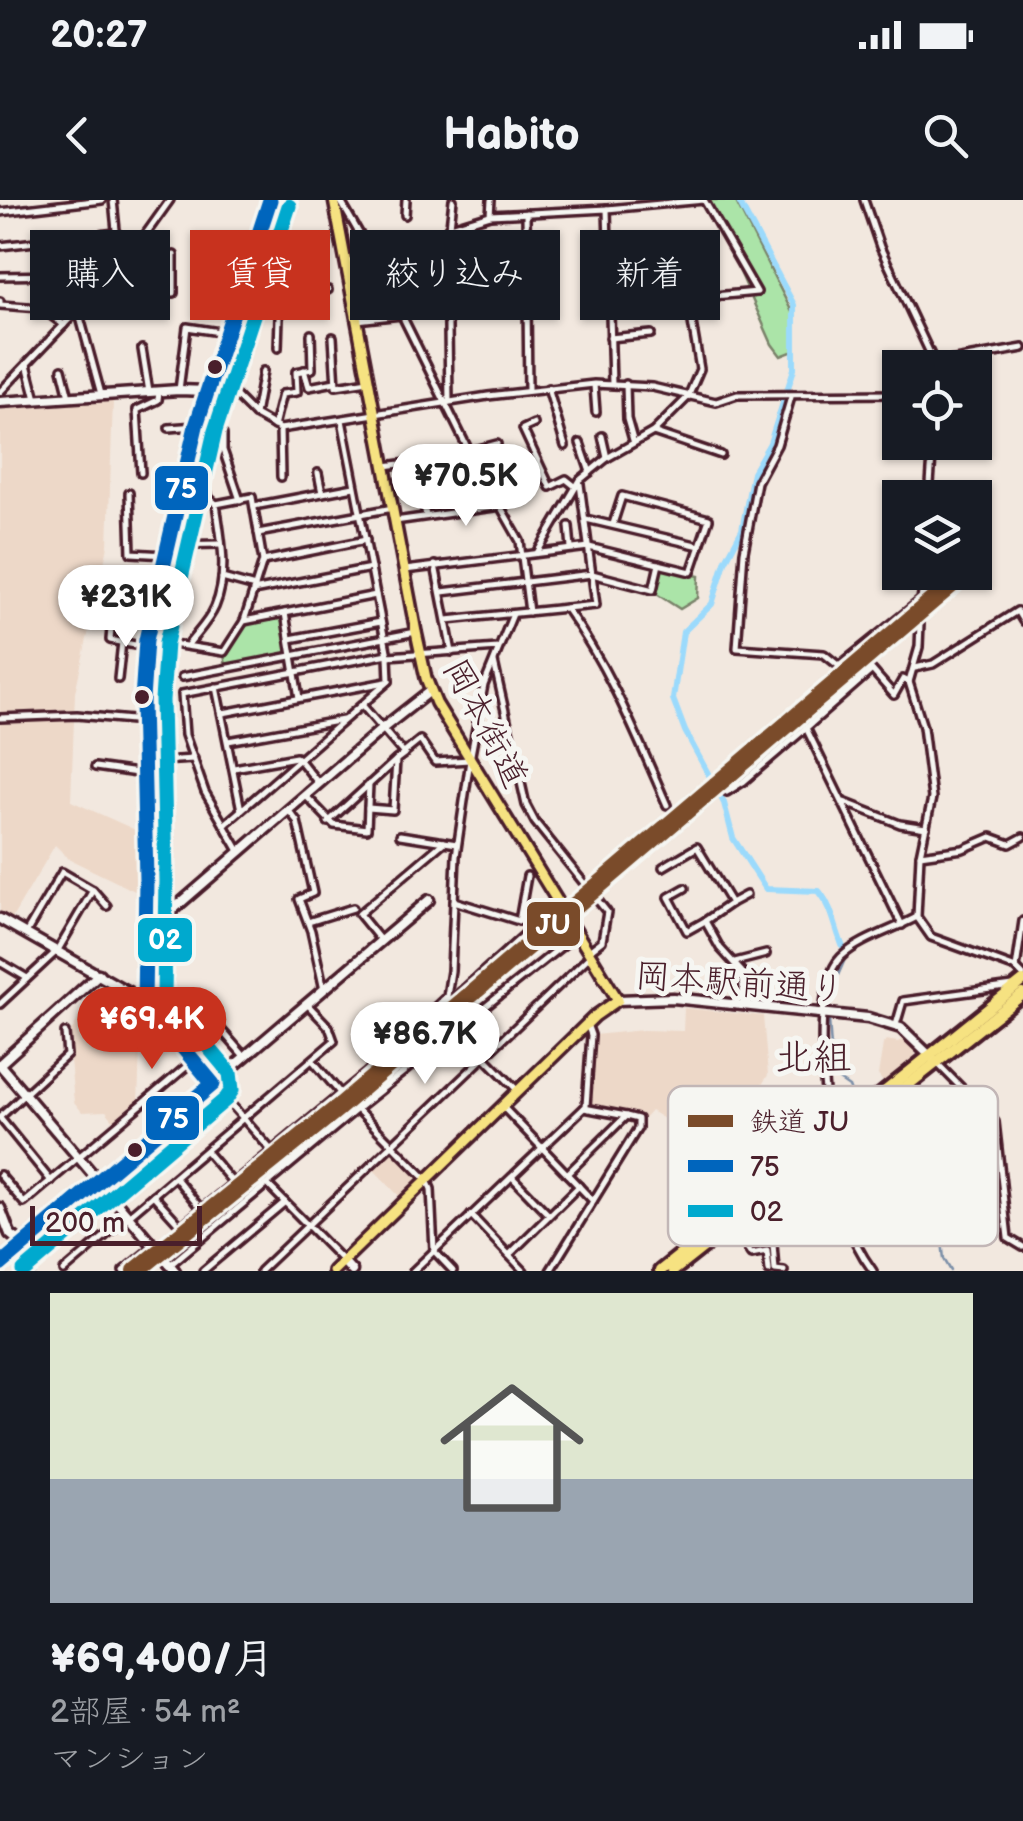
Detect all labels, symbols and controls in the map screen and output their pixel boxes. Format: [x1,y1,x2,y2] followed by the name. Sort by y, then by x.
[50,13,148,58] text: 20:27
[50,108,105,163] icon: back
[443,108,580,163] text: Habito
[918,108,973,163] icon: search
[30,230,170,320] chip: 購入
[190,230,330,320] chip: 賃貸
[350,230,560,320] chip: 絞り込み
[580,230,720,320] chip: 新着
[882,350,992,590] map controls
[882,350,992,460] button: locate
[205,357,225,377] unlabelled marker
[385,444,547,529] pin: ¥70.5K
[414,457,518,496] text: ¥70.5K
[153,464,210,512] line badge: 75
[165,473,197,506] text: 75
[882,480,992,590] button: layers
[56,565,196,650] pin: ¥231K
[80,578,172,617] text: ¥231K
[433,652,537,796] street label: 岡本街道
[132,687,152,707] unlabelled marker
[525,900,582,948] line badge: JU
[535,909,571,942] text: JU
[136,916,194,964] line badge: 02
[148,924,182,957] text: 02
[634,955,846,1012] street label: 岡本駅前通り
[71,987,233,1072] pin: ¥69.4K
[99,1000,205,1039] text: ¥69.4K
[344,1002,506,1087] pin: ¥86.7K
[373,1015,477,1054] text: ¥86.7K
[775,1036,851,1081] district label: 北組
[668,1086,998,1246] legend
[144,1094,201,1142] line badge: 75
[157,1103,189,1136] text: 75
[750,1106,849,1139] text: 鉄道 JU
[125,1140,145,1160] unlabelled marker
[750,1151,780,1184] text: 75
[750,1196,783,1229] text: 02
[30,1201,202,1246] scale bar
[45,1207,125,1240] text: 200 m
[422,1358,602,1538] icon: home
[50,1634,274,1685] text: ¥69,400/月
[50,1693,241,1732] text: 2部屋 · 54 m²
[50,1740,209,1779] text: マンション

